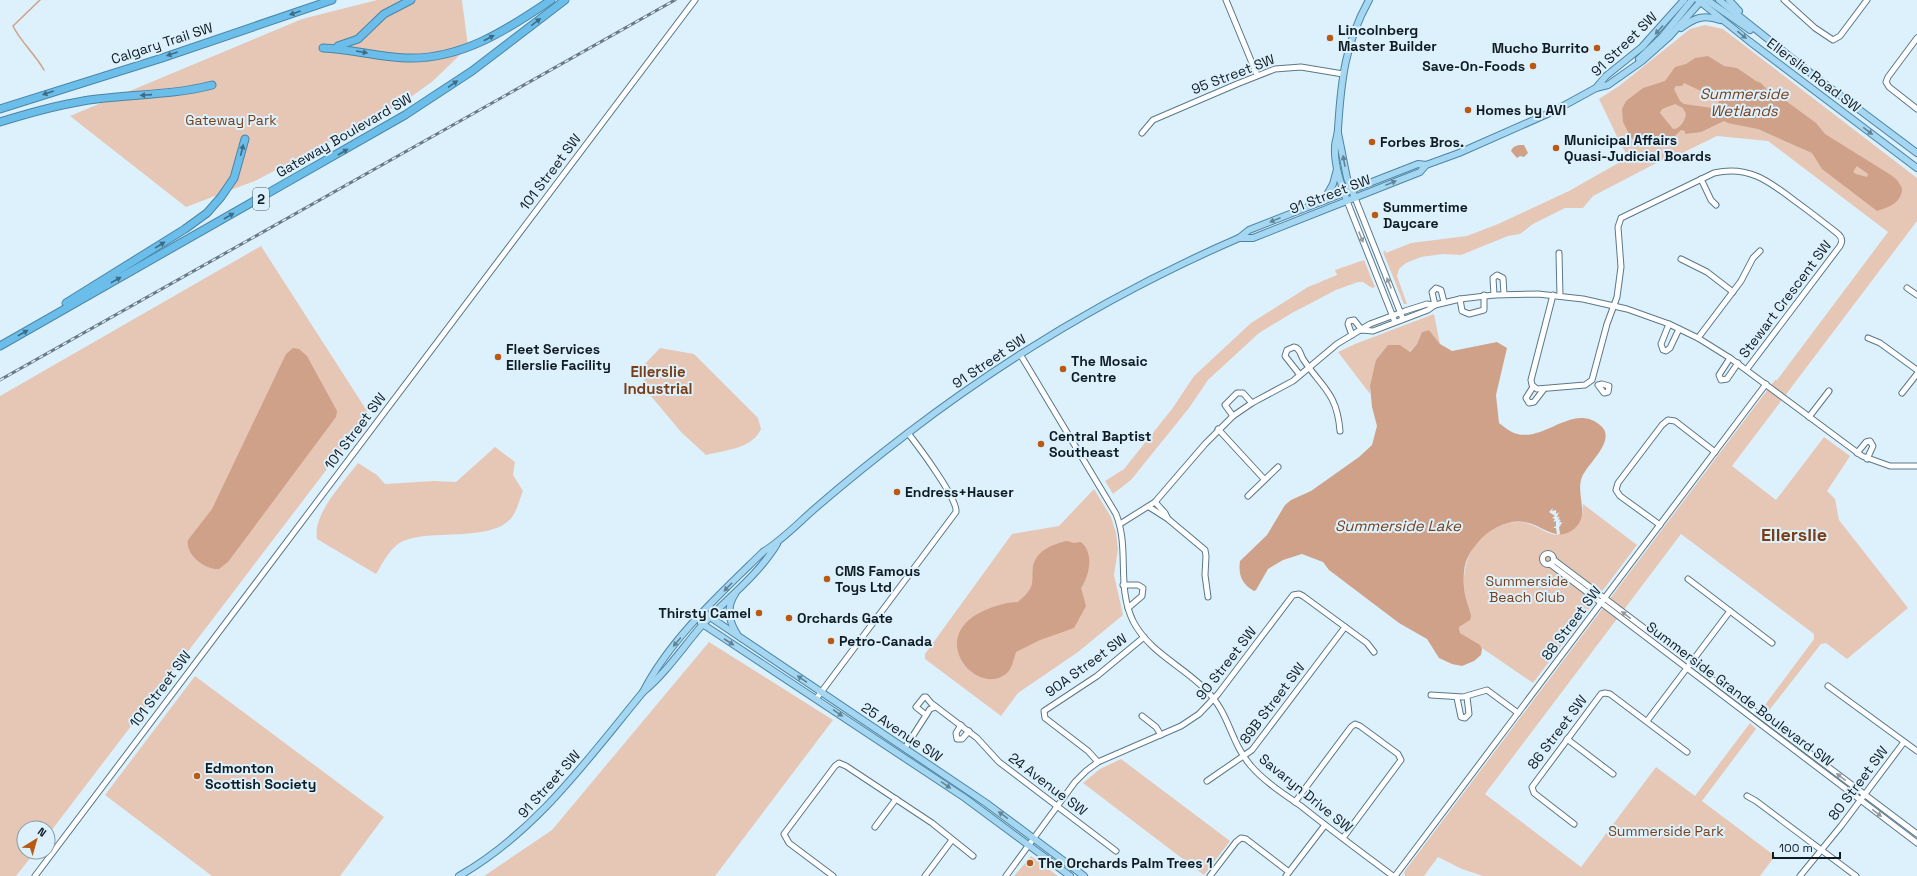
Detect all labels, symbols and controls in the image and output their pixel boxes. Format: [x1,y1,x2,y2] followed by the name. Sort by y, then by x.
[1587,8,1661,80] street label: 91 Street SW
[289,10,301,16] one-way arrow
[109,18,215,68] street label: Calgary Trail SW
[531,18,542,26] one-way arrow
[1338,21,1437,55] place label: Lincolnberg Master Builder
[1654,25,1664,35] one-way arrow
[1736,31,1747,40] one-way arrow
[1325,33,1335,43] marker: Lincolnberg Master Builder
[1763,34,1865,116] street label: Ellerslie Road SW
[483,35,494,41] one-way arrow
[1492,39,1589,57] place label: Mucho Burrito
[1592,43,1602,53] marker: Mucho Burrito
[356,49,368,55] one-way arrow
[1189,50,1277,98] street label: 95 Street SW
[165,52,177,58] one-way arrow
[1422,57,1525,75] place label: Save-On-Foods
[1528,61,1538,71] marker: Save-On-Foods
[448,80,458,88] one-way arrow
[1700,84,1789,120] water label: Summerside Wetlands
[273,89,415,181] street label: Gateway Boulevard SW
[41,90,53,96] one-way arrow
[140,92,152,98] one-way arrow
[1476,101,1566,119] place label: Homes by AVI
[1463,105,1473,115] marker: Homes by AVI
[185,111,277,129] park label: Gateway Park
[1862,126,1873,135] one-way arrow
[515,130,585,214] street label: 101 Street SW
[1564,131,1711,165] place label: Municipal Affairs Quasi-Judicial Boards
[1380,133,1464,151] place label: Forbes Bros.
[1367,137,1377,147] marker: Forbes Bros.
[1551,143,1561,153] marker: Municipal Affairs Quasi-Judicial Boards
[240,144,246,157] one-way arrow
[337,149,348,156] one-way arrow
[1341,155,1347,167] one-way arrow
[1287,170,1373,218] street label: 91 Street SW
[1386,180,1398,186] one-way arrow
[253,188,269,210] road number: 2
[1383,198,1468,232] place label: Summertime Daycare
[1370,210,1380,220] marker: Summertime Daycare
[224,213,235,220] one-way arrow
[1269,217,1281,223] one-way arrow
[1359,231,1365,243] one-way arrow
[1735,236,1835,362] street label: Stewart Crescent SW
[154,241,166,248] one-way arrow
[1385,276,1391,288] one-way arrow
[110,277,122,283] one-way arrow
[17,329,29,336] one-way arrow
[949,330,1029,392] street label: 91 Street SW
[506,340,611,374] place label: Fleet Services Ellerslie Facility
[493,352,503,362] marker: Fleet Services Ellerslie Facility
[1071,352,1148,386] place label: The Mosaic Centre
[623,362,693,398] district label: Ellerslie Industrial
[1058,364,1068,374] marker: The Mosaic Centre
[320,389,390,473] street label: 101 Street SW
[1049,427,1151,461] place label: Central Baptist Southeast
[1036,439,1046,449] marker: Central Baptist Southeast
[905,483,1014,501] place label: Endress+Hauser
[892,487,902,497] marker: Endress+Hauser
[1335,516,1462,535] water label: Summerside Lake
[1761,523,1827,546] district label: Ellerslie
[835,562,920,596] place label: CMS Famous Toys Ltd
[1486,572,1568,606] park label: Summerside Beach Club
[822,574,832,584] marker: CMS Famous Toys Ltd
[724,582,733,591] one-way arrow
[1537,582,1605,664] street label: 88 Street SW
[658,604,751,622] place label: Thirsty Camel
[754,608,764,618] marker: Thirsty Camel
[797,609,893,627] place label: Orchards Gate
[1620,610,1631,619] one-way arrow
[784,613,794,623] marker: Orchards Gate
[1643,618,1837,770] street label: Summerside Grande Boulevard SW
[1192,623,1260,703] street label: 90 Street SW
[1041,629,1131,701] street label: 90A Street SW
[839,632,932,650] place label: Petro-Canada
[826,636,836,646] marker: Petro-Canada
[673,637,682,646] one-way arrow
[723,638,735,645] one-way arrow
[125,647,195,731] street label: 101 Street SW
[1236,659,1308,747] street label: 89B Street SW
[797,675,807,683] one-way arrow
[1523,691,1591,773] street label: 86 Street SW
[858,698,946,766] street label: 25 Avenue SW
[833,709,843,717] one-way arrow
[1824,742,1892,824] street label: 80 Street SW
[514,746,584,822] street label: 91 Street SW
[1005,749,1091,819] street label: 24 Avenue SW
[1255,750,1357,836] street label: Savaryn Drive SW
[205,759,316,793] place label: Edmonton Scottish Society
[192,771,202,781] marker: Edmonton Scottish Society
[1836,773,1847,781] one-way arrow
[941,781,951,789] one-way arrow
[1872,809,1883,817] one-way arrow
[997,810,1008,819] one-way arrow
[16,820,56,860] north arrow
[1608,822,1724,840] park label: Summerside Park
[35,824,49,840] text: N
[1773,834,1840,860] scale bar
[1779,840,1813,856] text: 100 m
[1038,854,1212,872] place label: The Orchards Palm Trees 1
[1025,858,1035,868] marker: The Orchards Palm Trees 1

